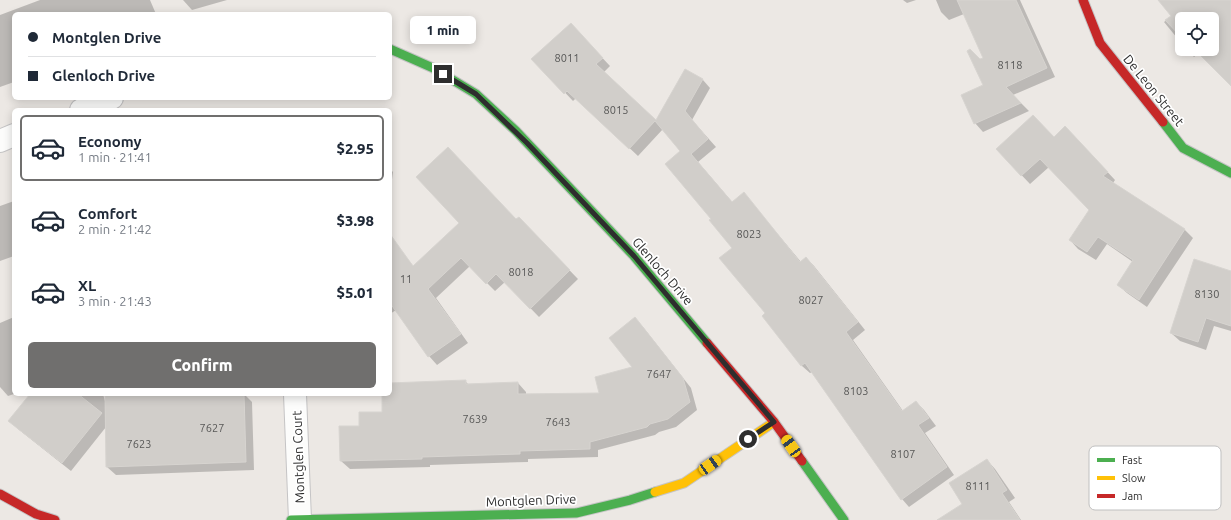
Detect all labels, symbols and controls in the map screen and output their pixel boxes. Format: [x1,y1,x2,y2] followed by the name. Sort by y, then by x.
[1175,12,1219,56] map controls
[1175,12,1219,56] button: locate
[410,16,476,44] callout: 1 min
[426,23,460,37] text: 1 min
[52,29,161,46] text: Montglen Drive
[555,52,579,64] house number: 8011
[1121,52,1187,128] street label: De Leon Street
[998,59,1022,71] house number: 8118
[434,65,452,83] route end
[52,67,155,84] text: Glenloch Drive
[604,104,628,116] house number: 8015
[30,130,66,166] icon: car
[78,133,142,150] text: Economy
[336,140,374,157] text: $2.95
[78,150,152,164] text: 1 min · 21:41
[30,202,66,238] icon: car
[78,205,137,222] text: Comfort
[336,212,374,229] text: $3.98
[78,222,152,236] text: 2 min · 21:42
[737,228,761,240] house number: 8023
[630,234,696,308] street label: Glenloch Drive
[509,266,533,278] house number: 8018
[400,273,412,285] house number: 11
[30,274,66,310] icon: car
[78,277,96,294] text: XL
[336,284,374,301] text: $5.01
[1195,288,1219,300] house number: 8130
[78,294,152,308] text: 3 min · 21:43
[799,294,823,306] house number: 8027
[28,342,376,388] button: Confirm
[647,368,671,380] house number: 7647
[844,385,868,397] house number: 8103
[289,410,307,504] street label: Montglen Court
[463,413,487,425] house number: 7639
[546,416,570,428] house number: 7643
[200,422,224,434] house number: 7627
[739,430,757,448] route start
[779,433,803,459] car
[127,438,151,450] house number: 7623
[1089,446,1221,510] legend
[891,448,915,460] house number: 8107
[697,453,723,477] car
[1122,454,1143,466] text: Fast
[1122,472,1146,484] text: Slow
[966,480,990,492] house number: 8111
[1122,490,1143,502] text: Jam
[485,491,577,509] street label: Montglen Drive

